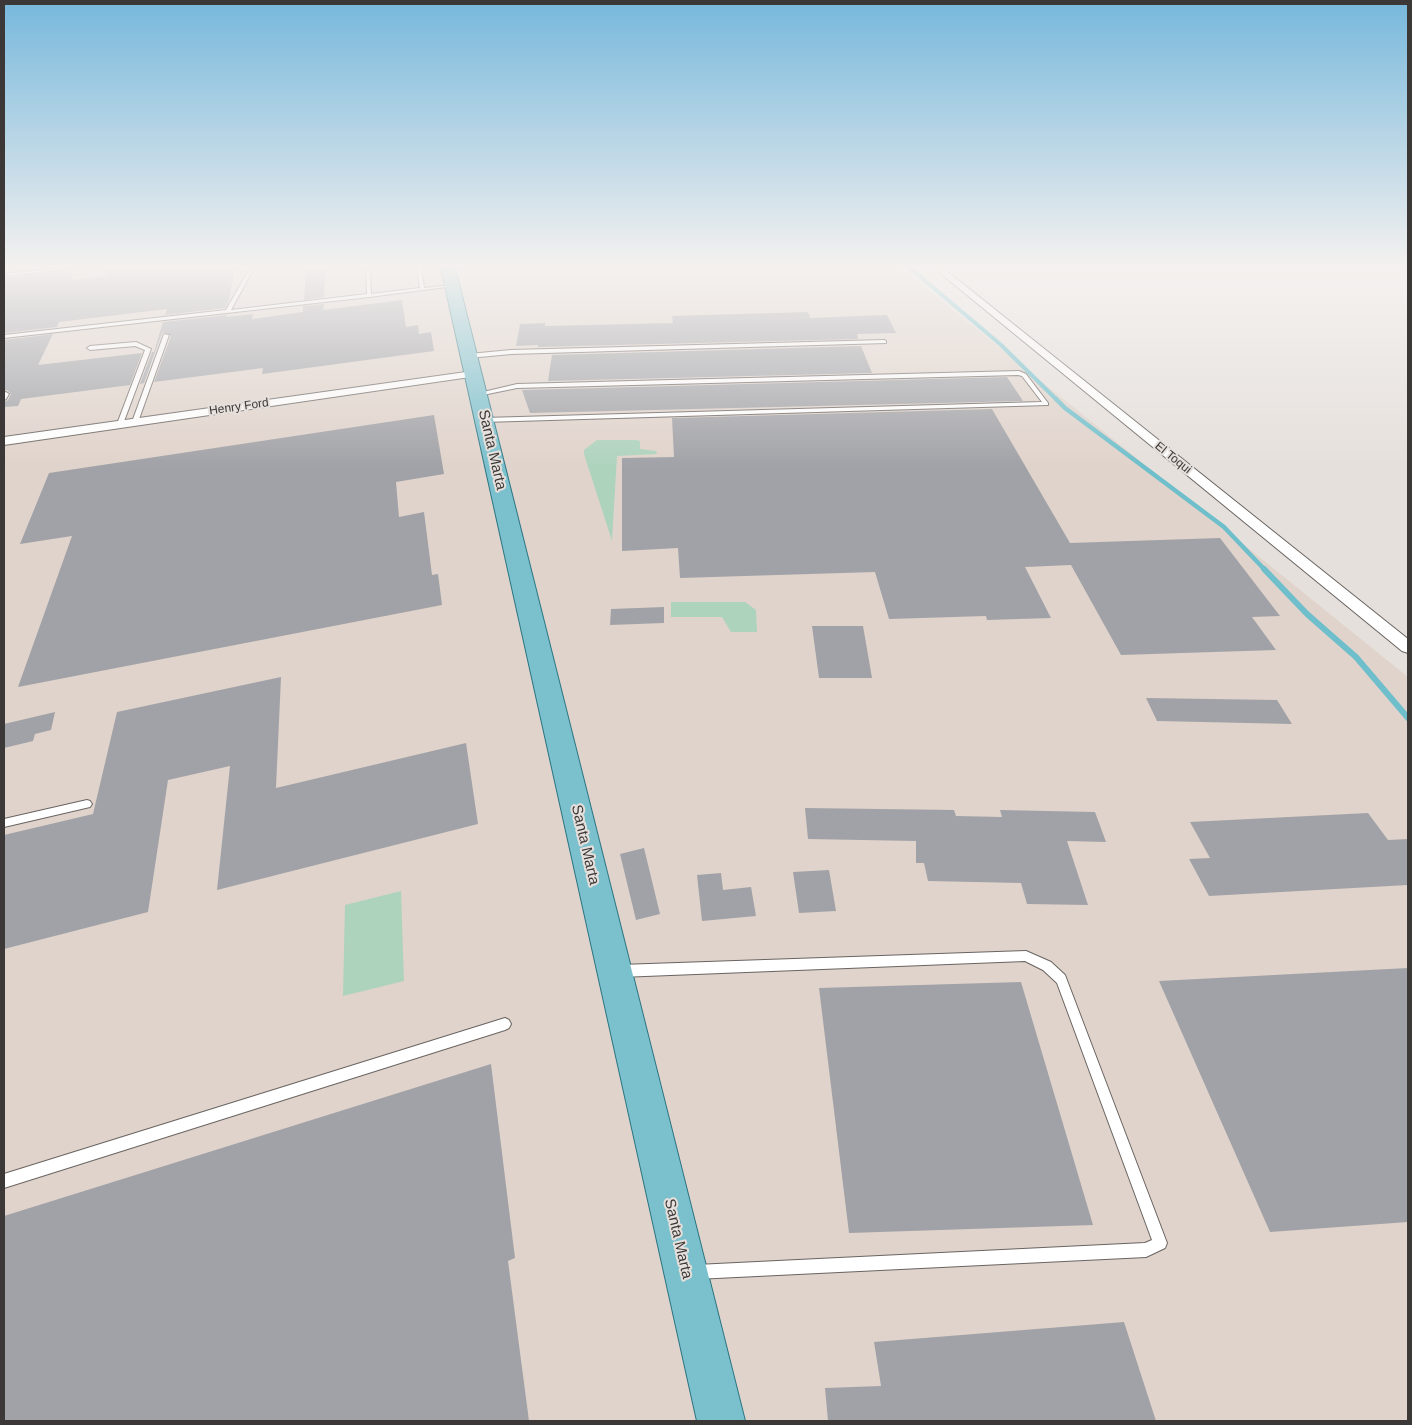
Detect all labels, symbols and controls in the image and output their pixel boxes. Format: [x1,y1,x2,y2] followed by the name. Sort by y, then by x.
[208,396,270,418] street label: Henry Ford
[474,408,510,492] street label: Santa Marta
[1152,439,1194,477] street label: El Toqui
[567,803,603,887] street label: Santa Marta
[660,1197,696,1281] street label: Santa Marta

